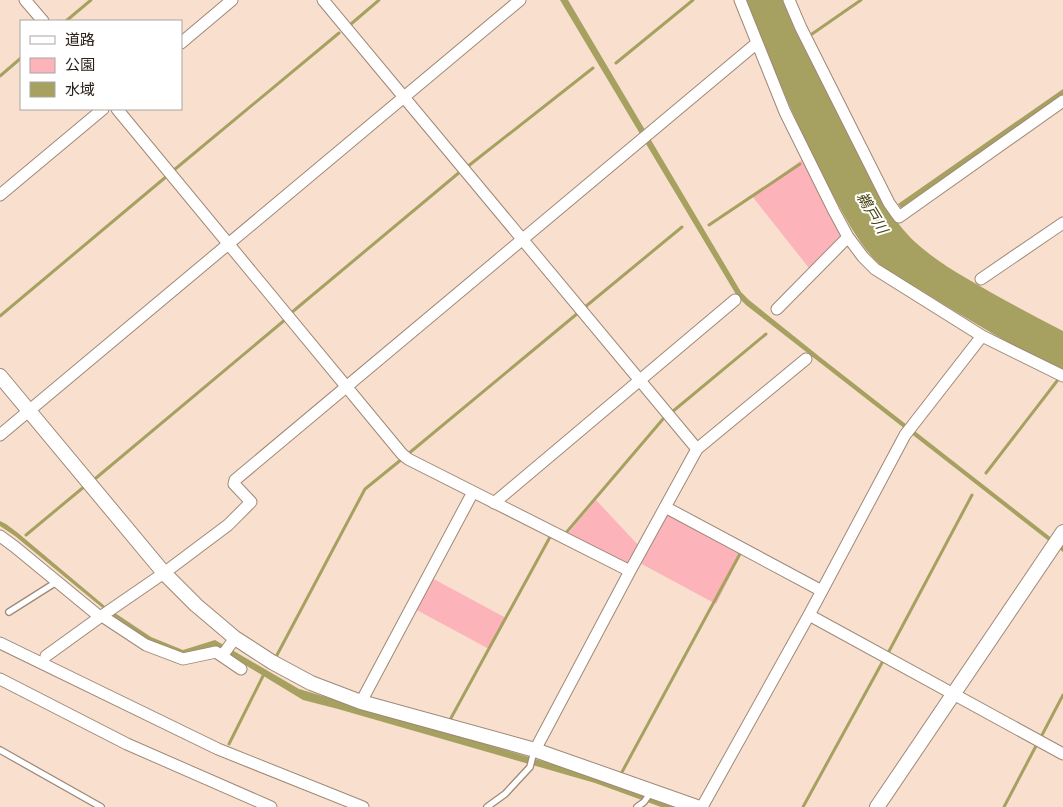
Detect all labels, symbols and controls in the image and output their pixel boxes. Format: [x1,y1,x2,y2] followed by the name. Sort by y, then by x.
[20,20,182,110] legend
[65,30,95,50] text: 道路
[65,55,95,75] text: 公園
[65,80,95,100] text: 水域
[852,189,893,239] water label: 鵜戸川

